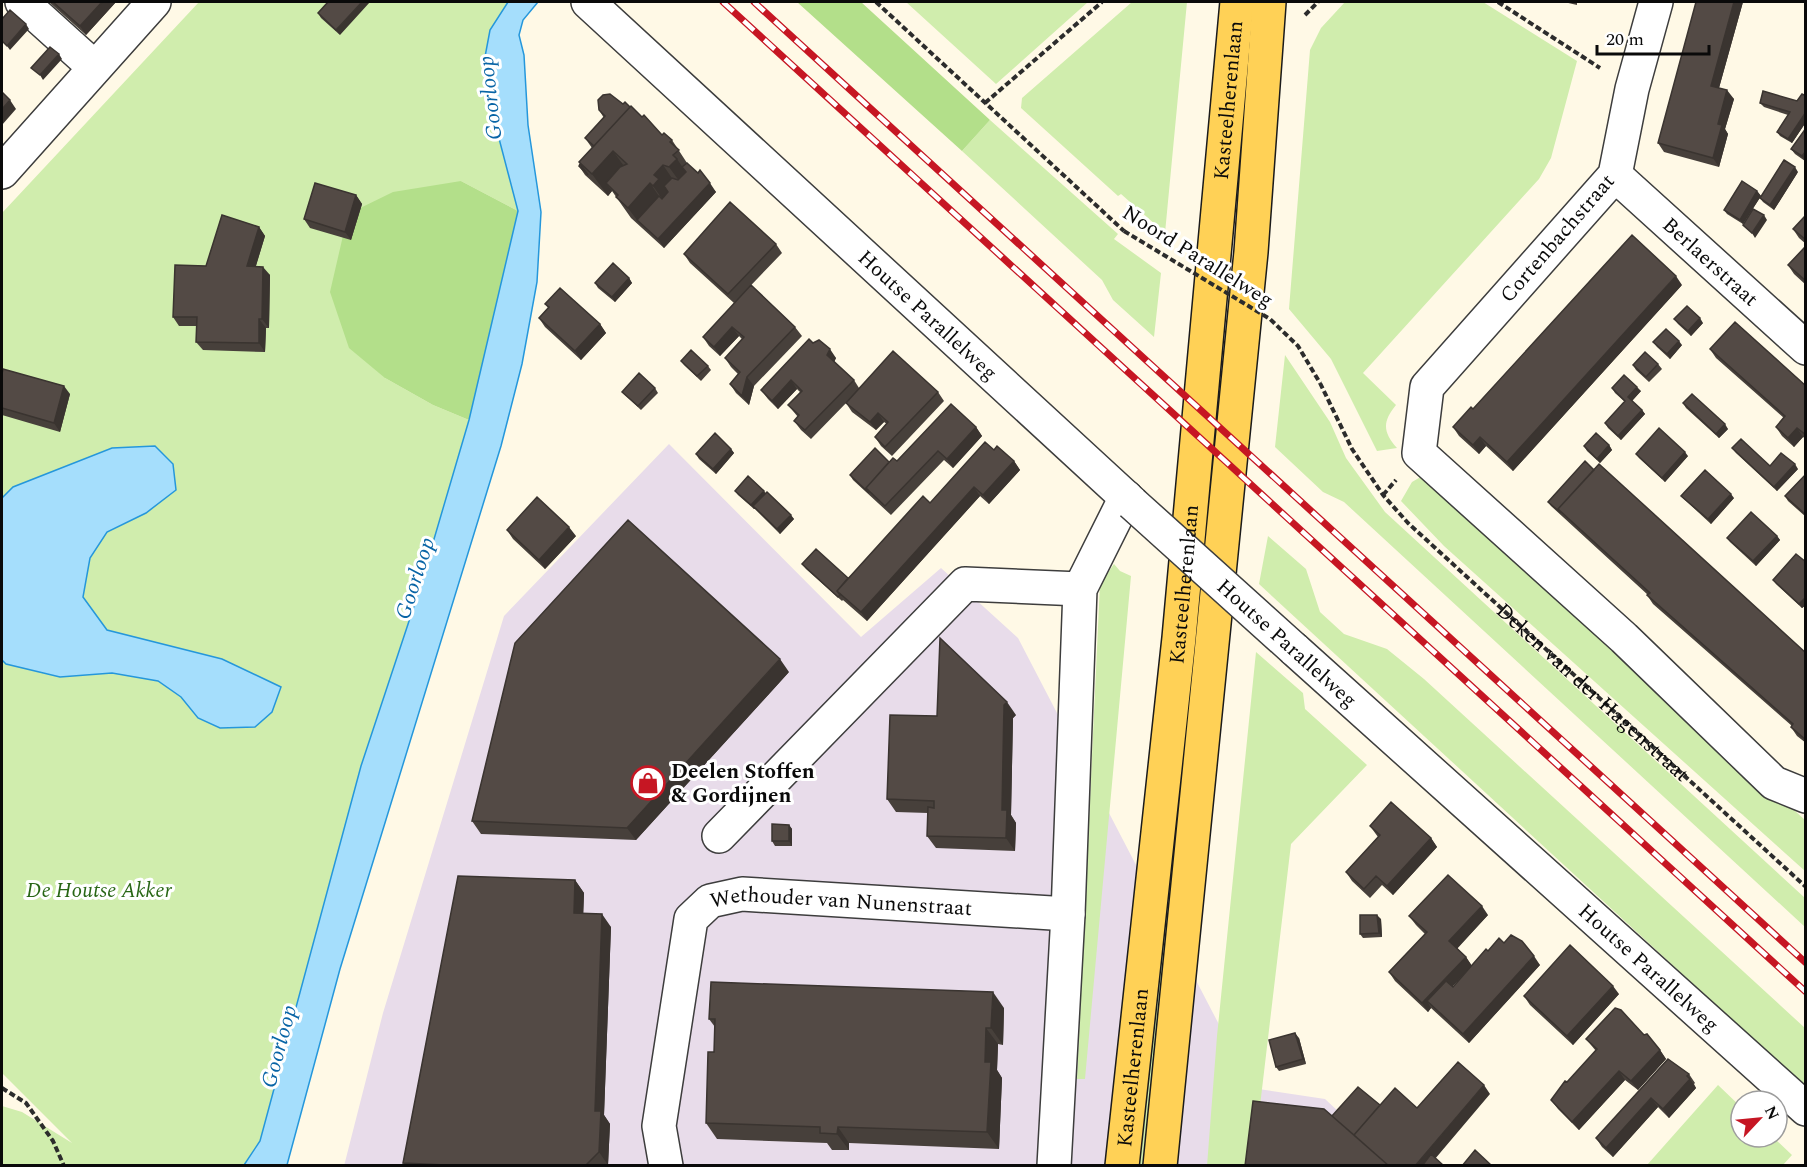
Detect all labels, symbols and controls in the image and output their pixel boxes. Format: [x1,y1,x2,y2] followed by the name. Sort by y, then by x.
[1597,18,1710,56] scale bar
[1206,19,1252,181] street label: Kasteelherenlaan
[1606,26,1644,53] text: 20 m
[470,54,511,142] water label: Goorloop
[1493,167,1623,310] street label: Cortenbachstraat
[1116,197,1279,316] street label: Noord Parallelweg
[1654,210,1765,315] street label: Berlaerstraat
[850,243,1004,389] street label: Houtse Parallelweg
[1161,503,1208,666] street label: Kasteelherenlaan
[387,533,444,624] water label: Goorloop
[1209,572,1364,716] street label: Houtse Parallelweg
[1488,596,1696,790] street label: Deken van der Hagenstraat
[671,756,815,812] place label: Deelen Stoffen & Gordijnen
[630,765,666,801] shop icon: Deelen Stoffen & Gordijnen
[26,875,173,907] park label: De Houtse Akker
[707,879,973,925] street label: Wethouder van Nunenstraat
[1570,896,1726,1041] street label: Houtse Parallelweg
[1109,986,1158,1149] street label: Kasteelherenlaan
[253,1001,306,1092] water label: Goorloop
[1729,1089,1789,1149] north arrow
[1758,1102,1785,1124] text: N

